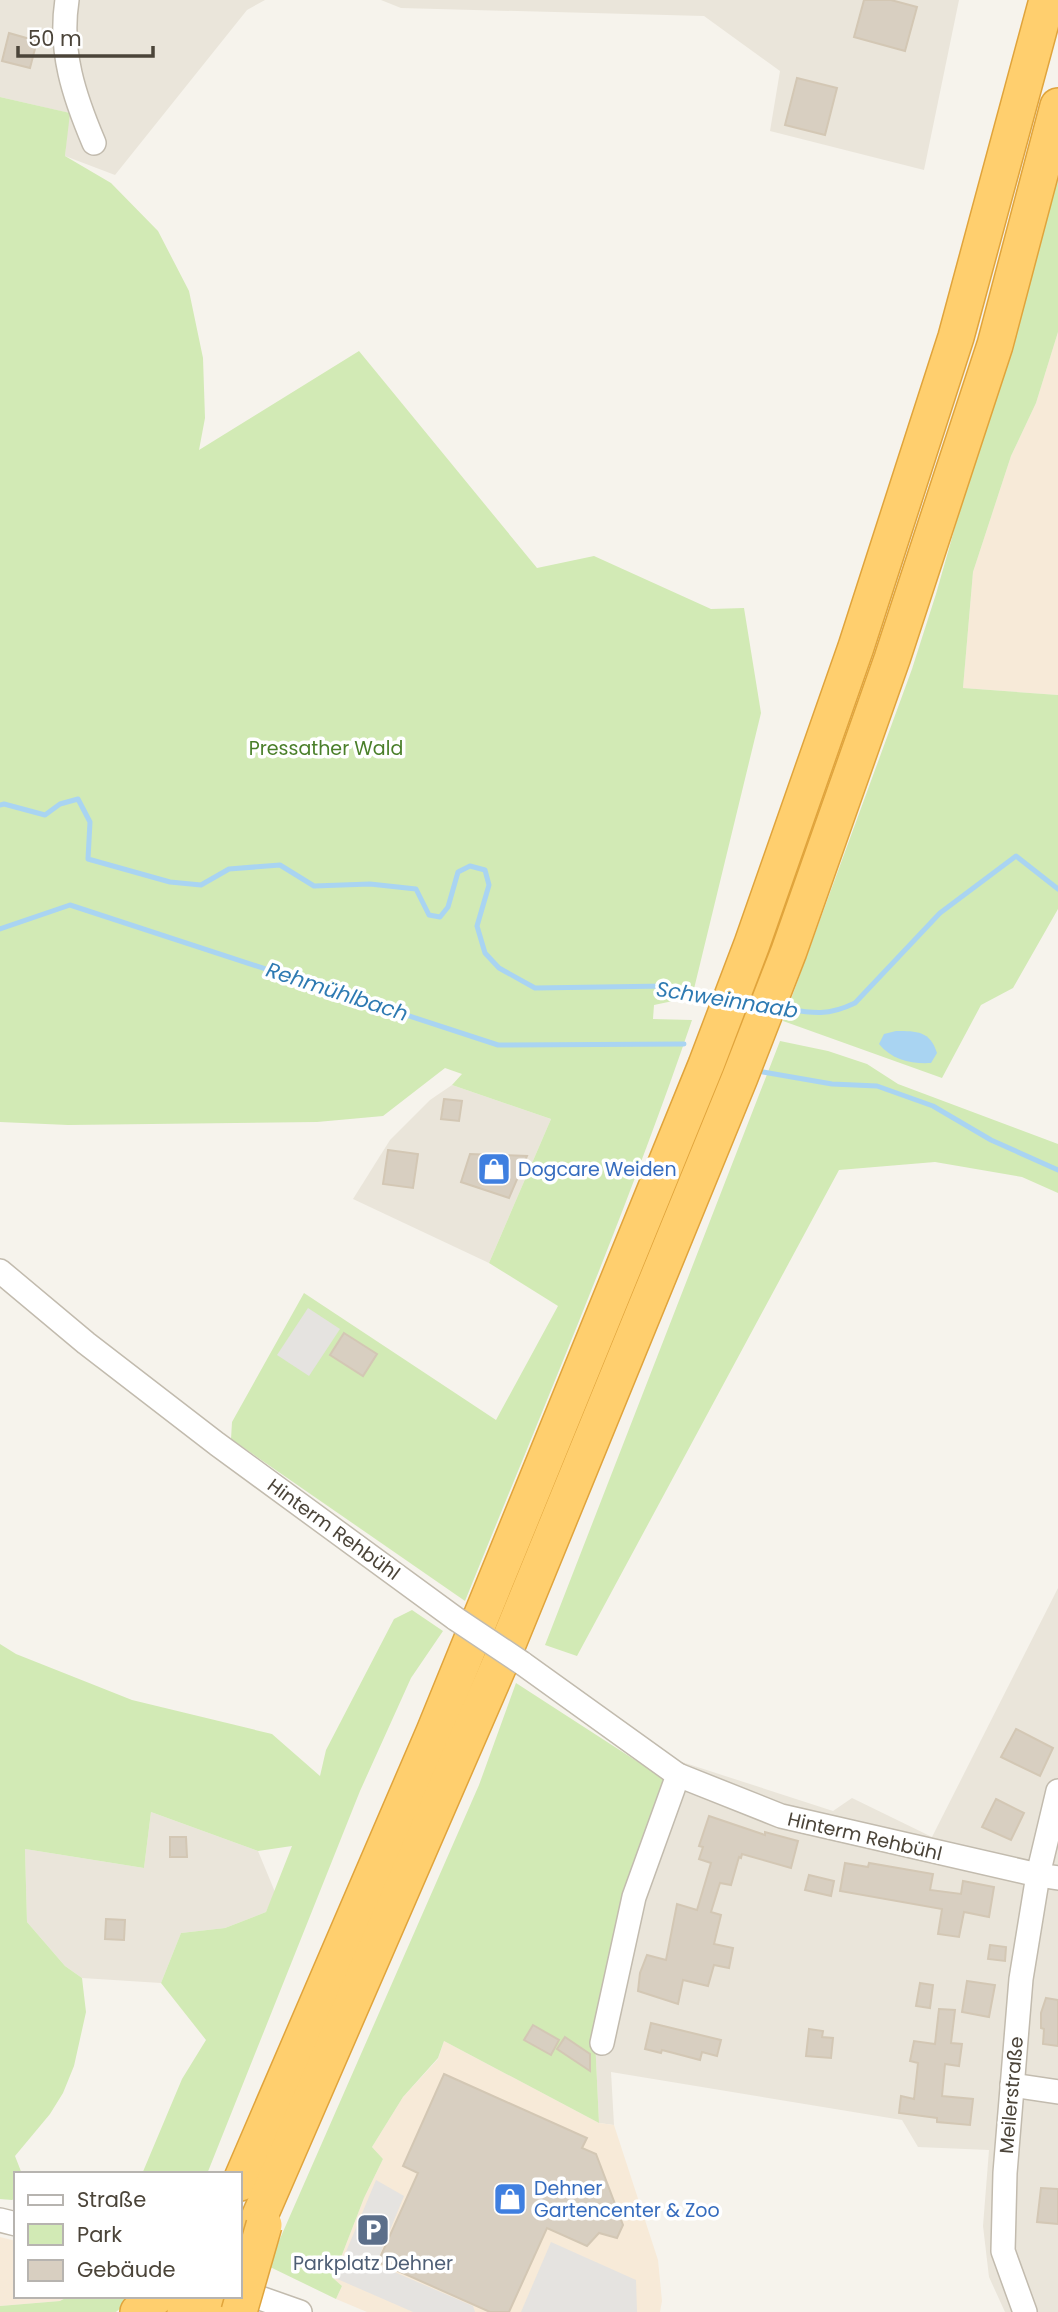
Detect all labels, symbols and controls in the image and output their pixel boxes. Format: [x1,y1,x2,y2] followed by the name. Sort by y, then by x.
[18,14,152,58] scale bar
[28,24,82,53] text: 50 m
[249,735,403,762] park label: Pressather Wald
[263,955,412,1028] water label: Rehmühlbach
[654,974,800,1025] water label: Schweinnaab
[475,1150,513,1188] shop icon: Dogcare Weiden
[518,1156,677,1183] place label: Dogcare Weiden
[262,1472,405,1587] street label: Hinterm Rehbühl
[785,1806,945,1867] street label: Hinterm Rehbühl
[993,2035,1030,2155] street label: Meilerstraße
[14,2172,242,2298] legend
[534,2175,720,2224] place label: Dehner Gartencenter & Zoo
[491,2180,529,2218] shop icon: Dehner Gartencenter & Zoo
[77,2185,146,2214] text: Straße
[354,2211,392,2249] parking icon: Parkplatz Dehner
[77,2220,122,2249] text: Park
[293,2250,453,2277] place label: Parkplatz Dehner
[77,2255,175,2284] text: Gebäude

